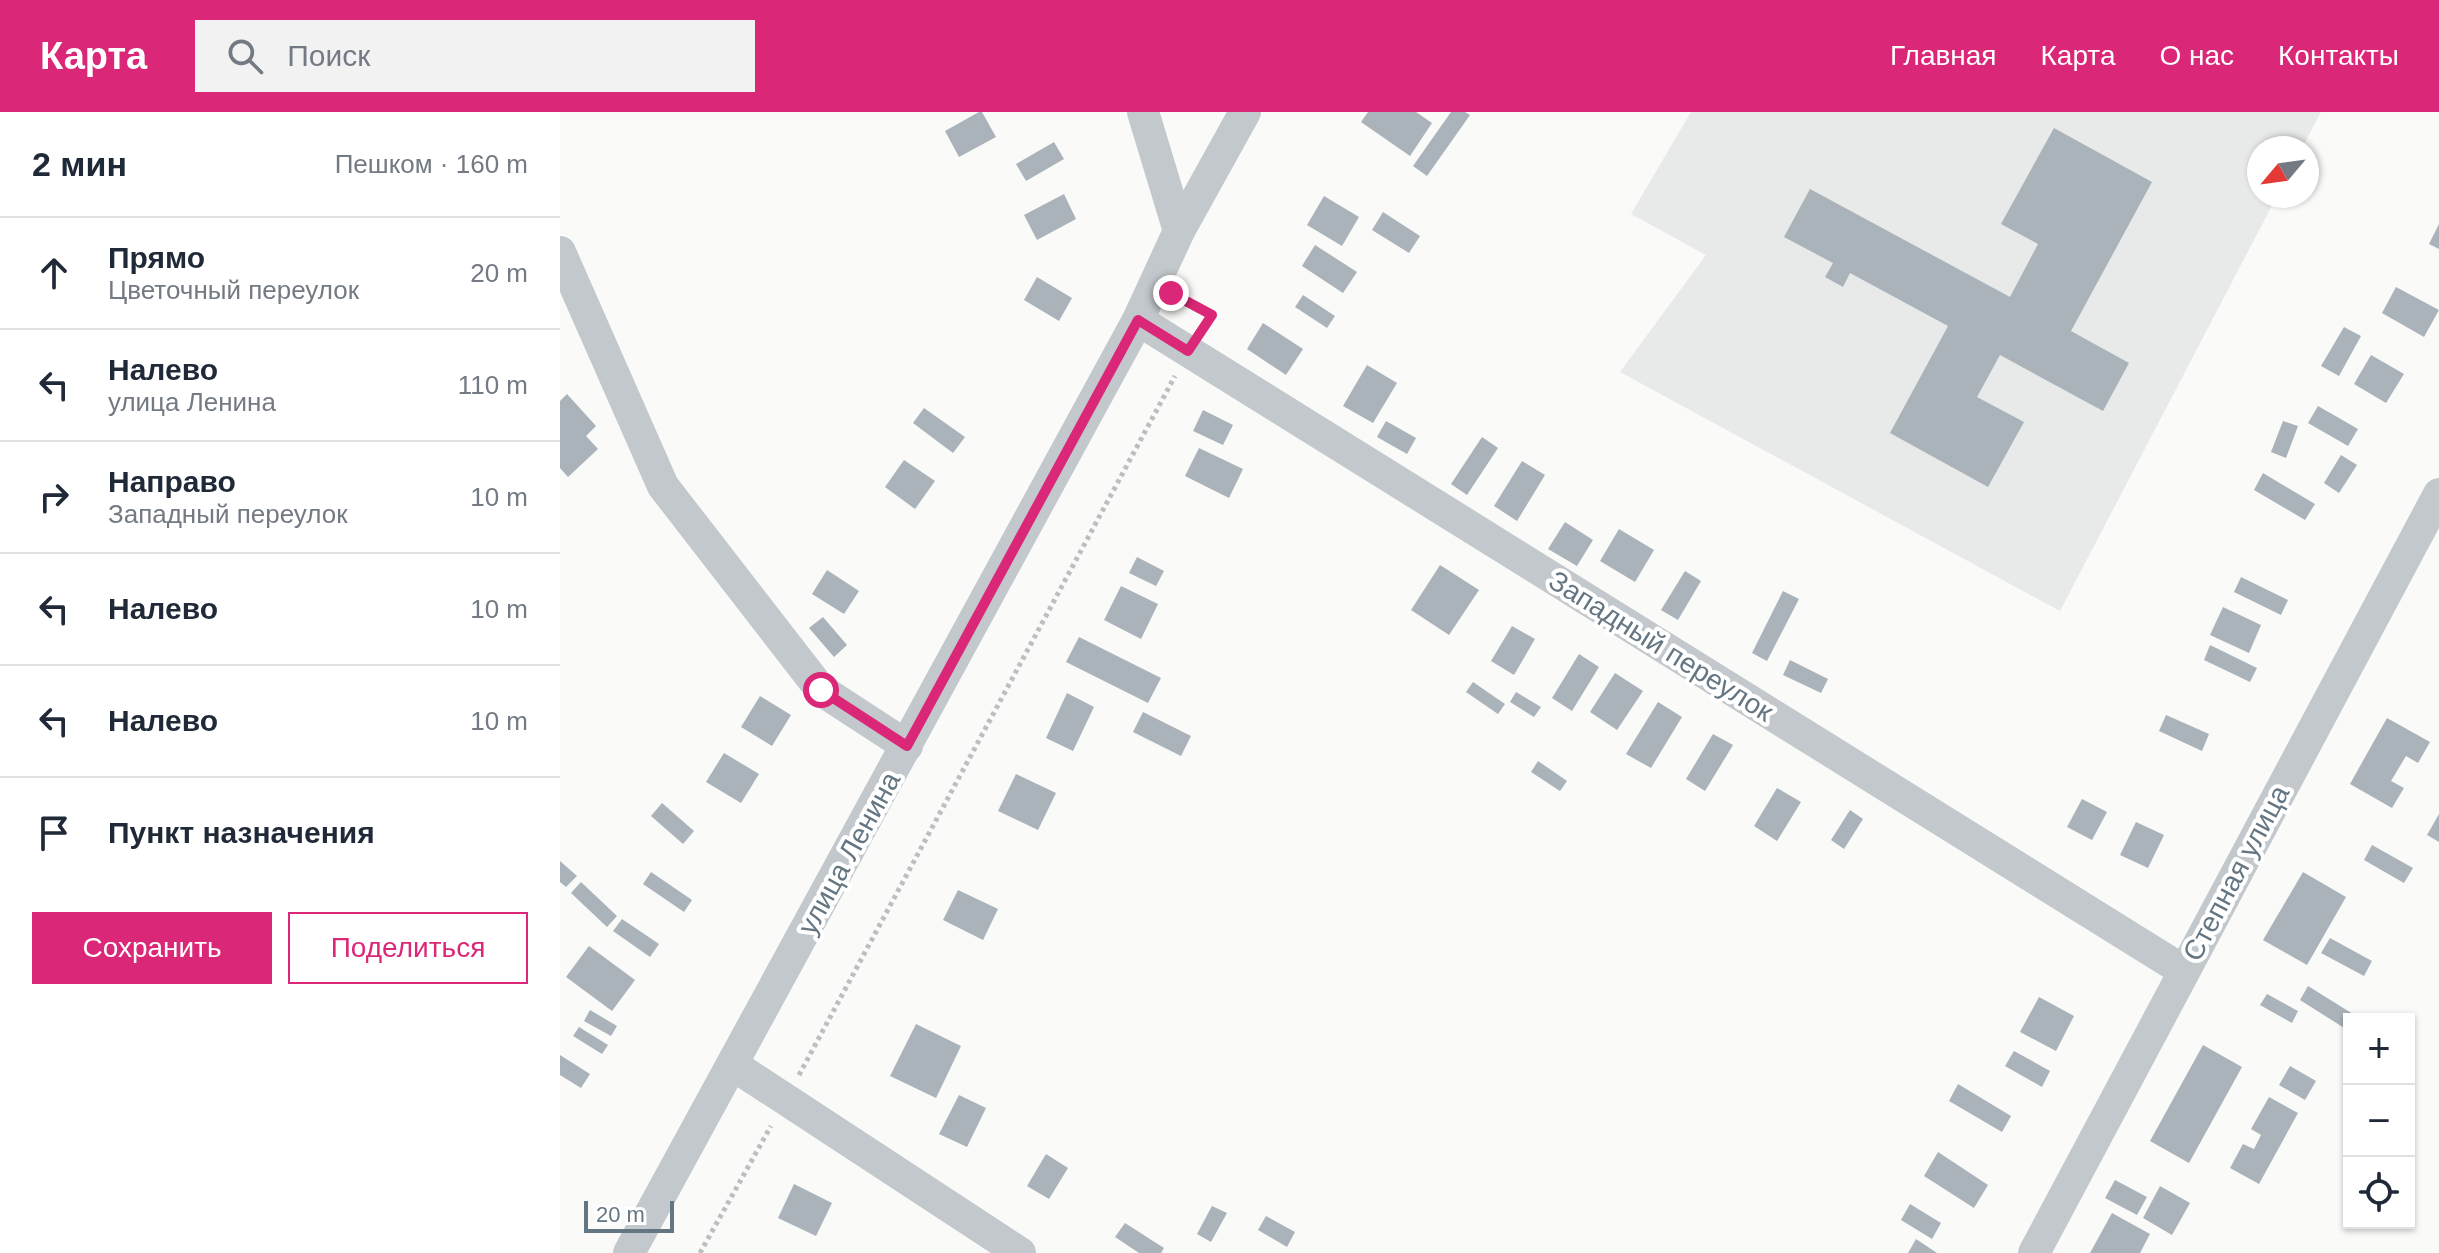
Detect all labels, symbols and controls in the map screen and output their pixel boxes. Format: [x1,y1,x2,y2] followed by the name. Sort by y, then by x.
[195,20,755,92] search box
[223,34,267,78] icon: search
[40,35,147,77] text: Карта
[287,39,370,72] text: Поиск
[1890,40,1997,71] text: Главная
[2041,40,2115,71] text: Карта
[2159,40,2234,71] text: О нас
[2278,40,2399,71] text: Контакты
[2247,136,2319,208] north arrow
[32,145,127,183] text: 2 мин
[335,149,528,179] text: Пешком · 160 m
[108,241,205,274] text: Прямо
[32,251,76,295] icon: ahead
[470,258,528,288] text: 20 m
[108,275,359,305] text: Цветочный переулок
[1153,275,1189,311] route end
[108,353,218,386] text: Налево
[32,363,76,407] icon: left
[458,370,528,400] text: 110 m
[108,387,276,417] text: улица Ленина
[108,465,236,498] text: Направо
[32,475,76,519] icon: right
[470,482,528,512] text: 10 m
[108,499,348,529] text: Западный переулок
[1543,564,1779,728] street label: Западный переулок
[32,587,76,631] icon: left
[108,592,218,625] text: Налево
[470,594,528,624] text: 10 m
[803,672,839,708] route start
[32,699,76,743] icon: left
[108,704,218,737] text: Налево
[470,706,528,736] text: 10 m
[792,766,907,940] street label: улица Ленина
[2177,780,2296,966] street label: Степная улица
[32,811,76,855] icon: arrive
[108,816,375,849] text: Пункт назначения
[32,912,272,984] button: Сохранить
[288,912,528,984] button: Поделиться
[2343,1013,2415,1229] map controls
[2343,1013,2415,1085] button: +
[2343,1085,2415,1157] button: −
[2343,1157,2415,1229] button: locate
[584,1197,674,1233] scale bar
[596,1202,645,1227] text: 20 m

